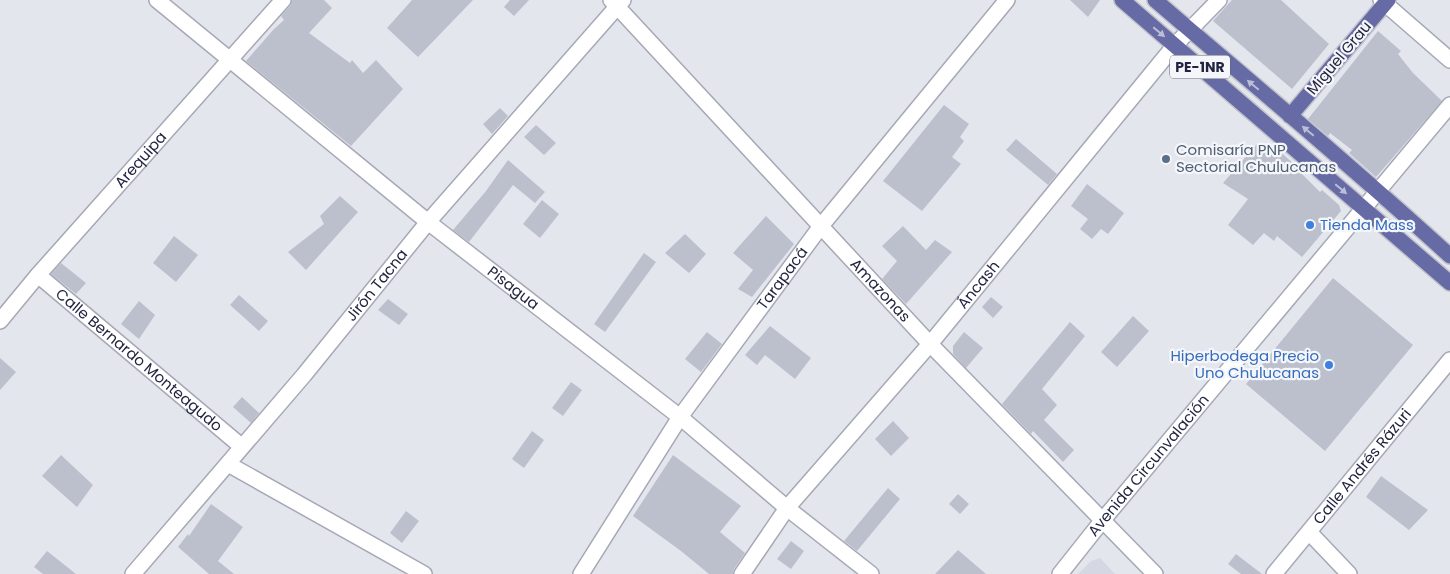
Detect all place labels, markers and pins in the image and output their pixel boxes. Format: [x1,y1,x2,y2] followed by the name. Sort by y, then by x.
[1176,139,1336,177] place label: Comisaría PNP Sectorial Chulucanas
[1160,153,1172,165] marker: Comisaría PNP Sectorial Chulucanas
[1320,214,1414,235] place label: Tienda Mass
[1304,219,1316,231] marker: Tienda Mass
[1170,345,1319,383] place label: Hiperbodega Precio Uno Chulucanas
[1323,359,1335,371] marker: Hiperbodega Precio Uno Chulucanas

